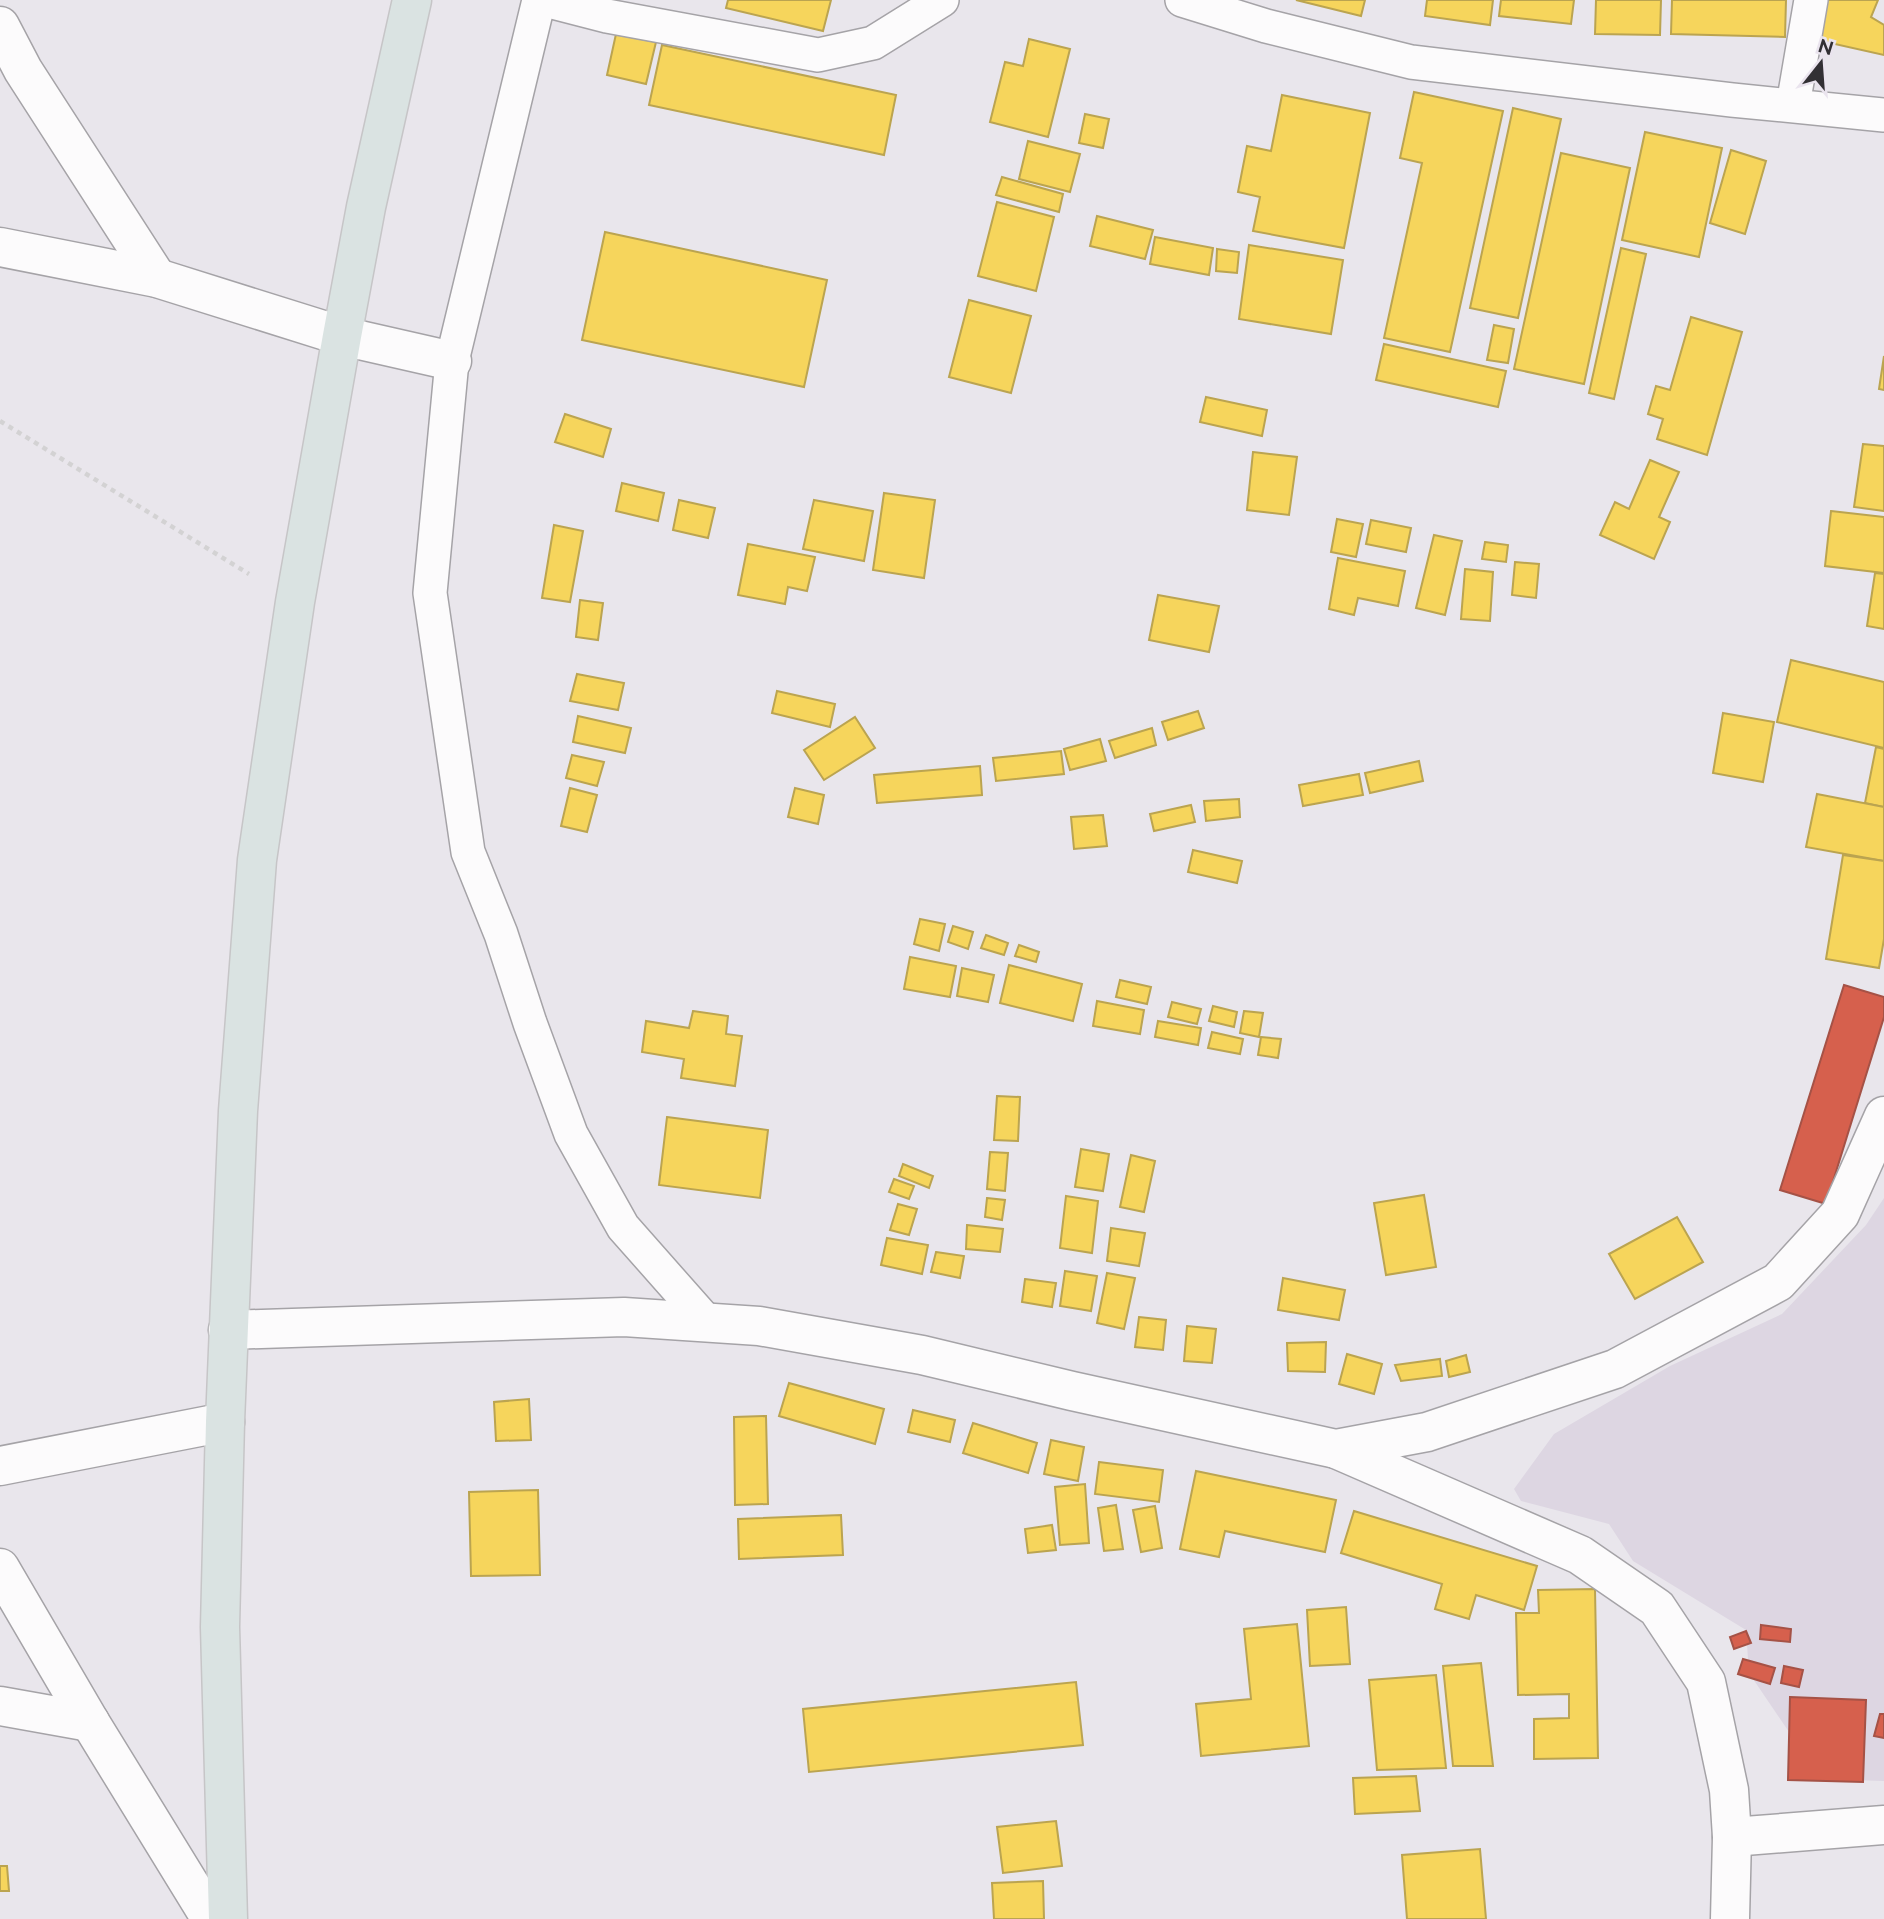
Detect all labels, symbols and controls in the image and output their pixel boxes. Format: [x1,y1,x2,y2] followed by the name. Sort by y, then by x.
[1786,28,1856,98] north arrow
[1816,34,1836,59] text: N

